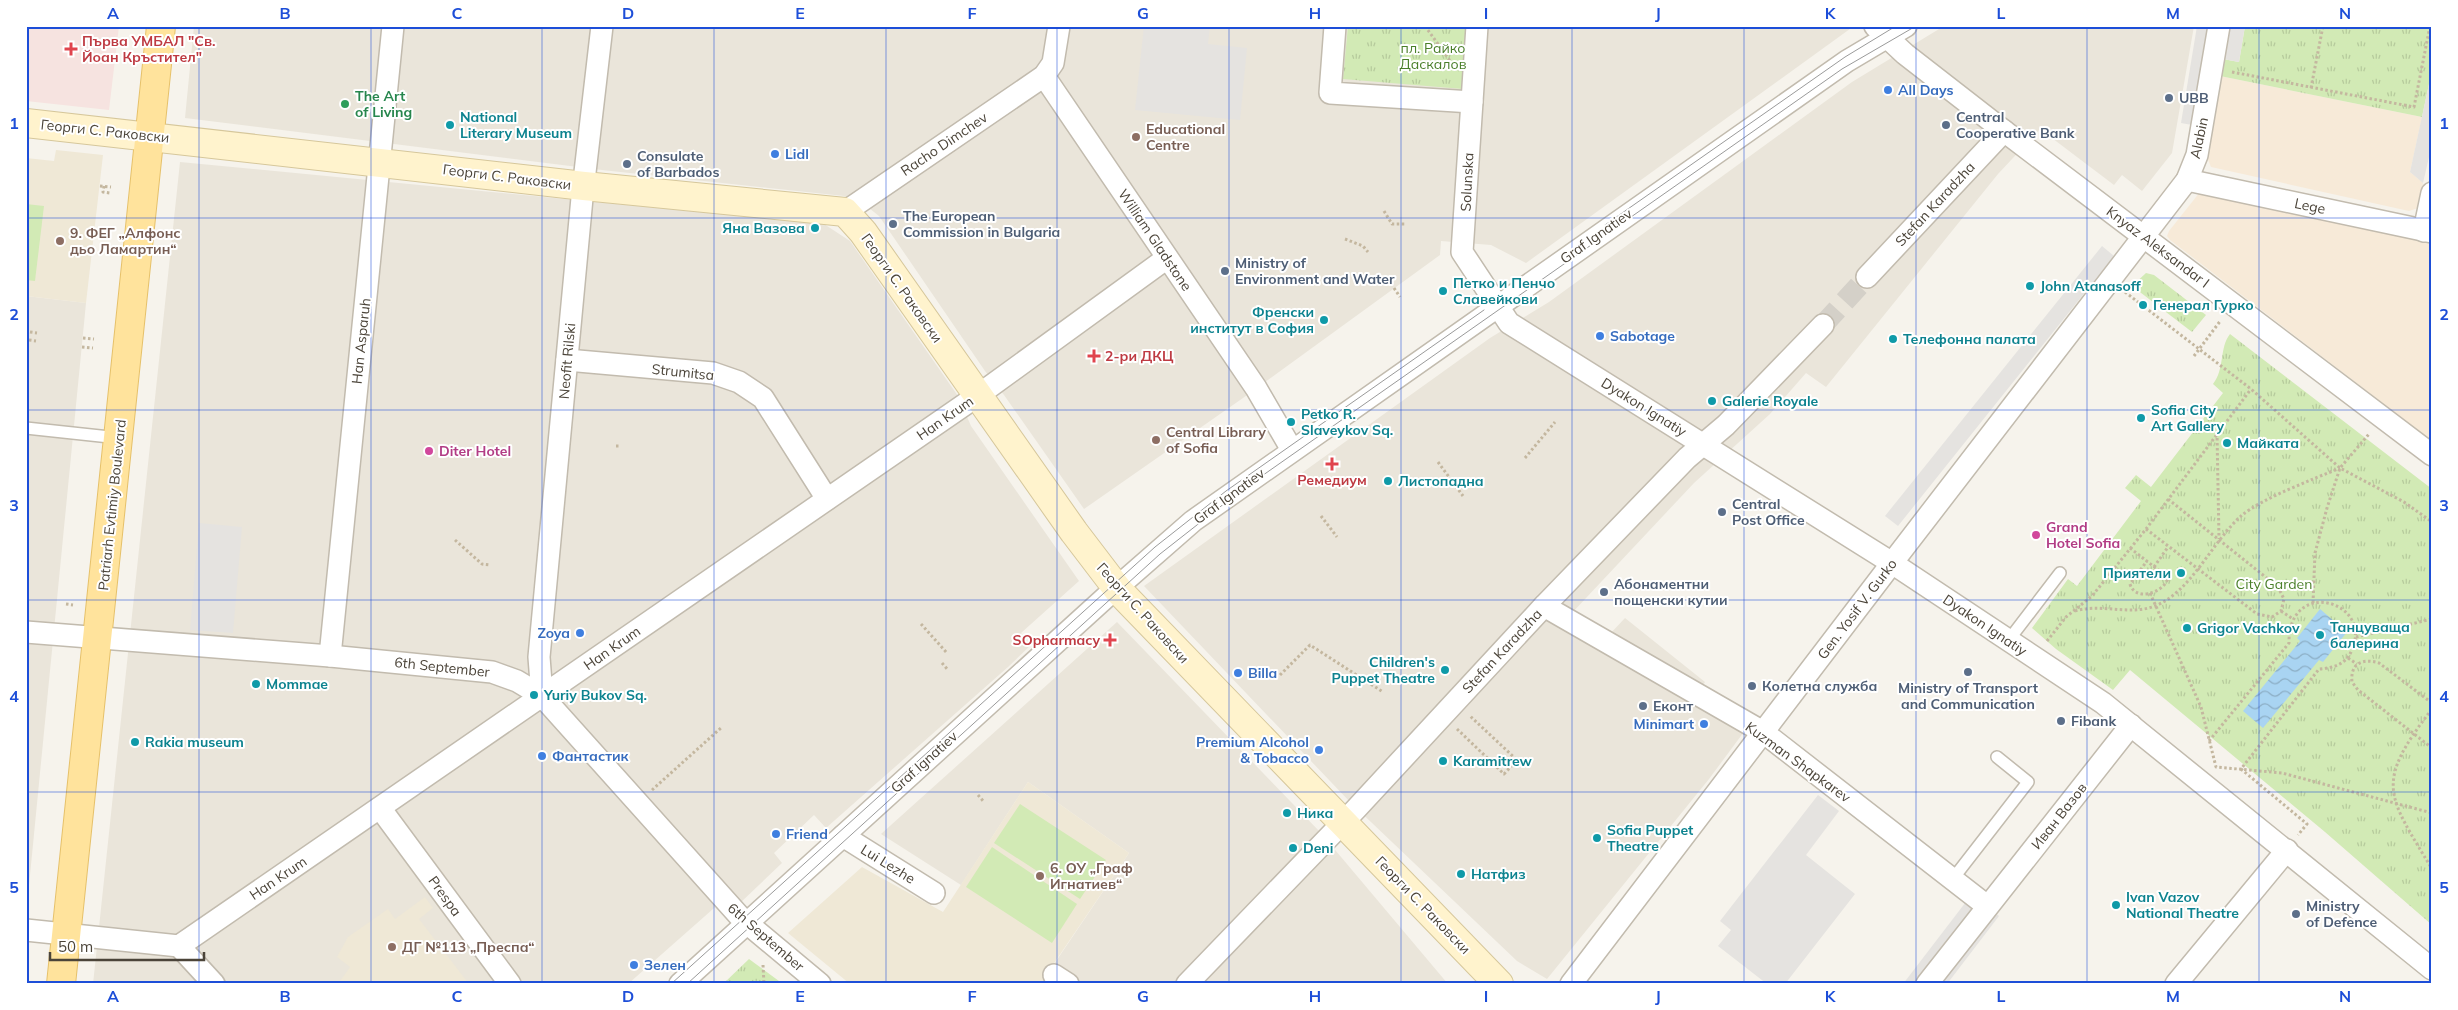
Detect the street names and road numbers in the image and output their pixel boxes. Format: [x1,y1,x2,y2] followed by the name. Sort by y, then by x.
[897,108,991,180] street label: Racho Dimchev
[40,115,170,147] street label: Георги С. Раковски
[2186,116,2212,160] street label: Alabin
[1456,152,1478,212] street label: Solunska
[1891,158,1979,250] street label: Stefan Karadzha
[442,160,572,194] street label: Георги С. Раковски
[1114,186,1196,294] street label: William Gladstone
[2293,194,2327,218] street label: Lege
[2103,202,2213,292] street label: Knyaz Aleksandar I
[1556,204,1636,267] street label: Graf Ignatiev
[858,230,946,346] street label: Георги С. Раковски
[348,297,374,385] street label: Han Asparuh
[555,322,579,400] street label: Neofit Rilski
[651,360,715,384] street label: Strumitsa
[1598,374,1691,441] street label: Dyakon Ignatiy
[913,392,977,444] street label: Han Krum
[94,419,130,591] street label: Patriarh Evtimiy Boulevard
[1190,464,1269,528] street label: Graf Ignatiev
[1813,555,1901,663] street label: Gen. Yosif V. Gurko
[1093,559,1193,667] street label: Георги С. Раковски
[1940,590,2031,660] street label: Dyakon Ignatiy
[1458,605,1546,697] street label: Stefan Karadzha
[580,622,644,674] street label: Han Krum
[393,653,491,681] street label: 6th September
[1742,718,1855,807] street label: Kuzman Shapkarev
[887,727,962,797] street label: Graf Ignatiev
[2027,779,2091,853] street label: Иван Вазов
[857,840,919,888] street label: Lui Lezhe
[246,852,310,904] street label: Han Krum
[1372,852,1474,958] street label: Георги С. Раковски
[424,872,466,920] street label: Prespa
[724,899,809,976] street label: 6th September

